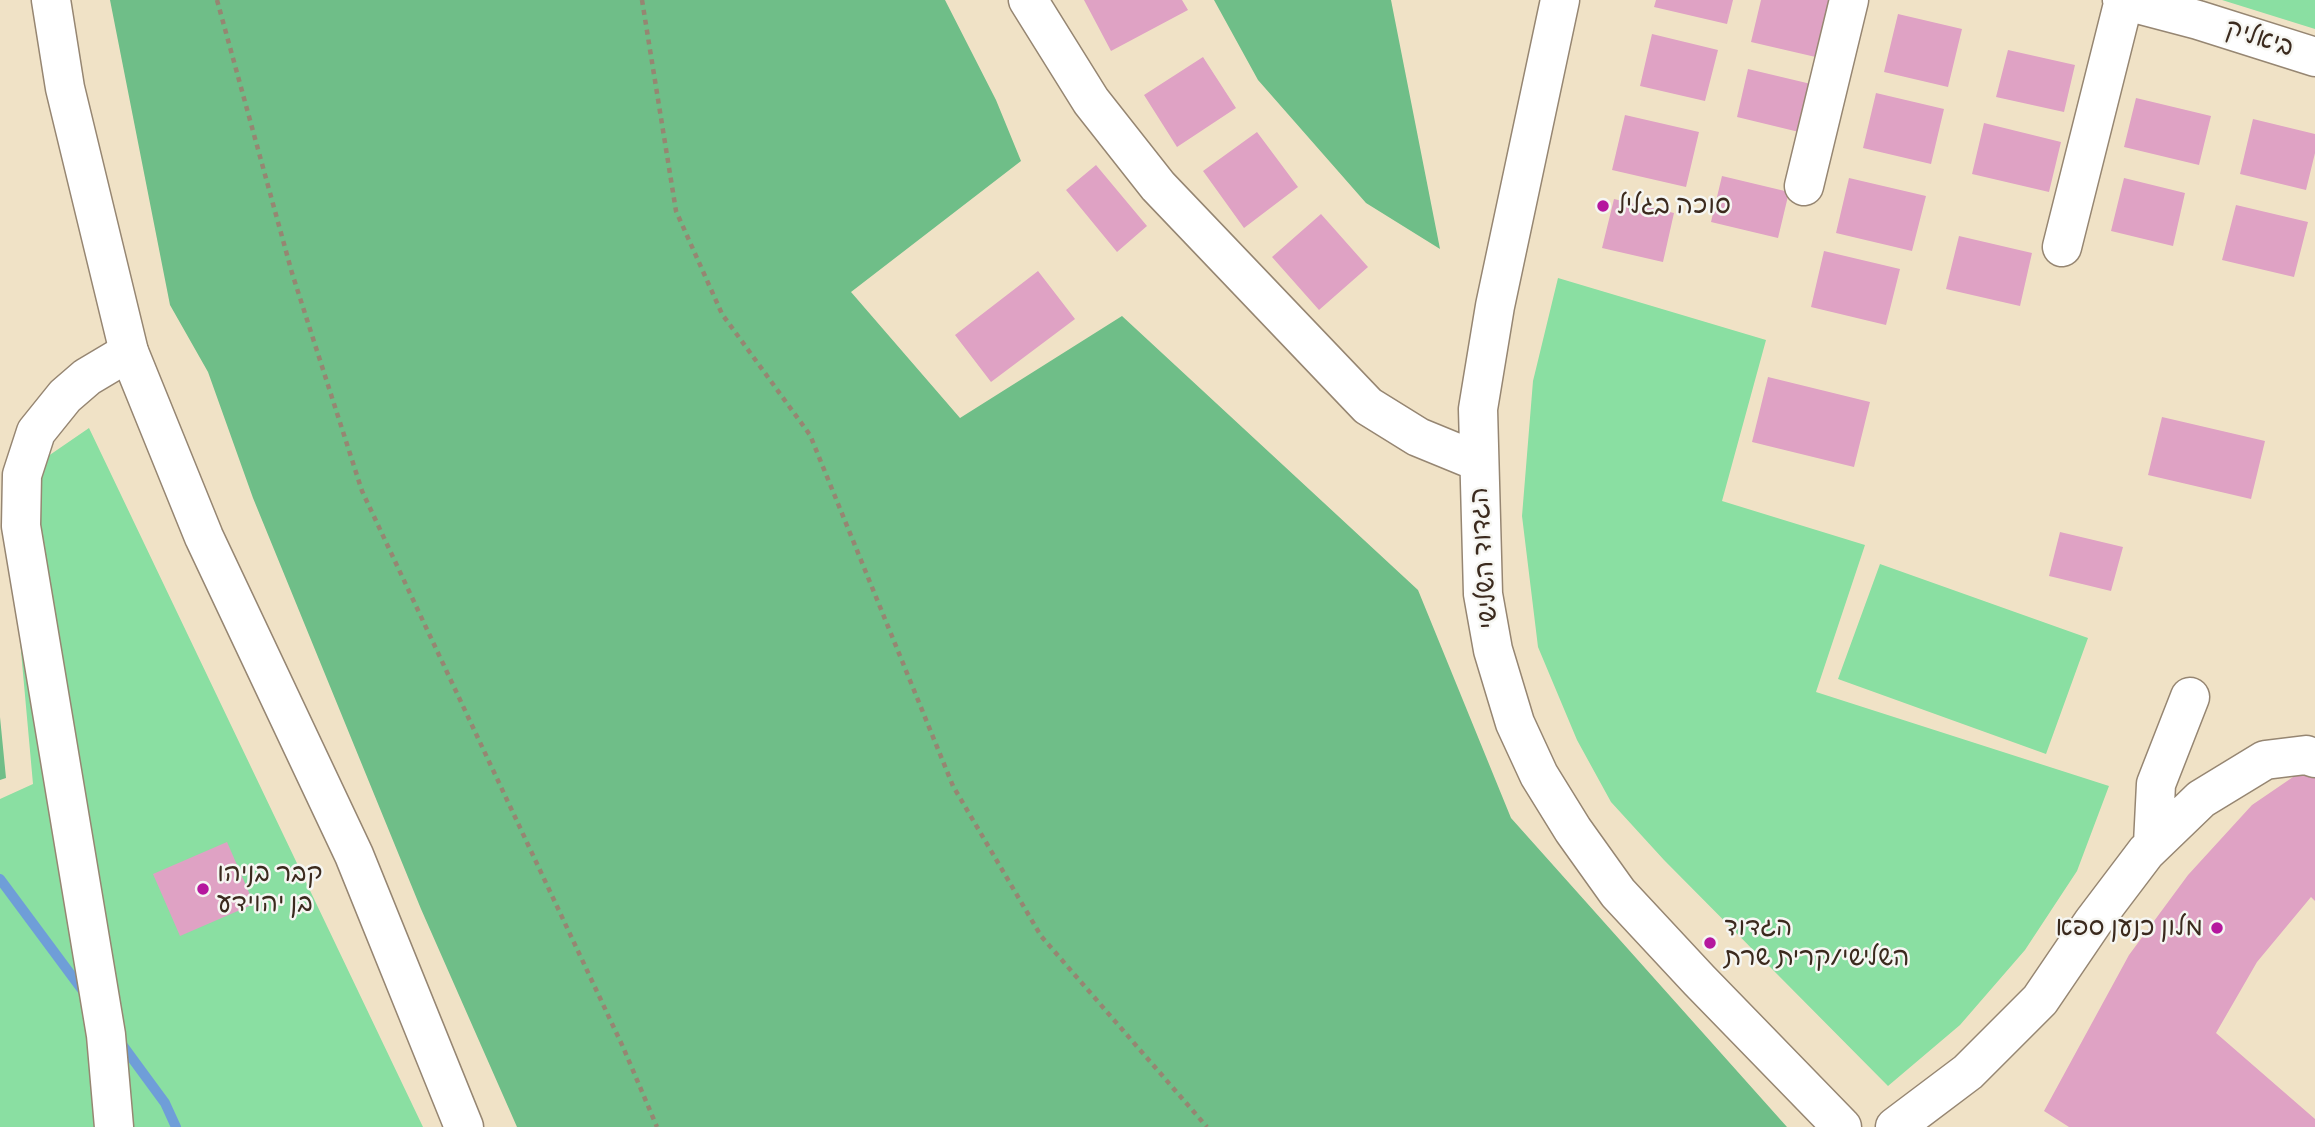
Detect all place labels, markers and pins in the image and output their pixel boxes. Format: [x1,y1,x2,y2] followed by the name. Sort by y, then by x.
[1617,190,1731,222] place label: סוכה בגליל
[1595,198,1611,214] marker: סוכה בגליל
[217,858,323,920] place label: קבר בניהו בן יהוידע
[195,881,211,897] marker: קבר בניהו בן יהוידע
[1724,912,1910,974] place label: הגדוד השלישי/קרית שרת
[2056,912,2203,944] place label: מלון כנען ספא
[2209,920,2225,936] marker: מלון כנען ספא
[1702,935,1718,951] marker: הגדוד השלישי/קרית שרת

